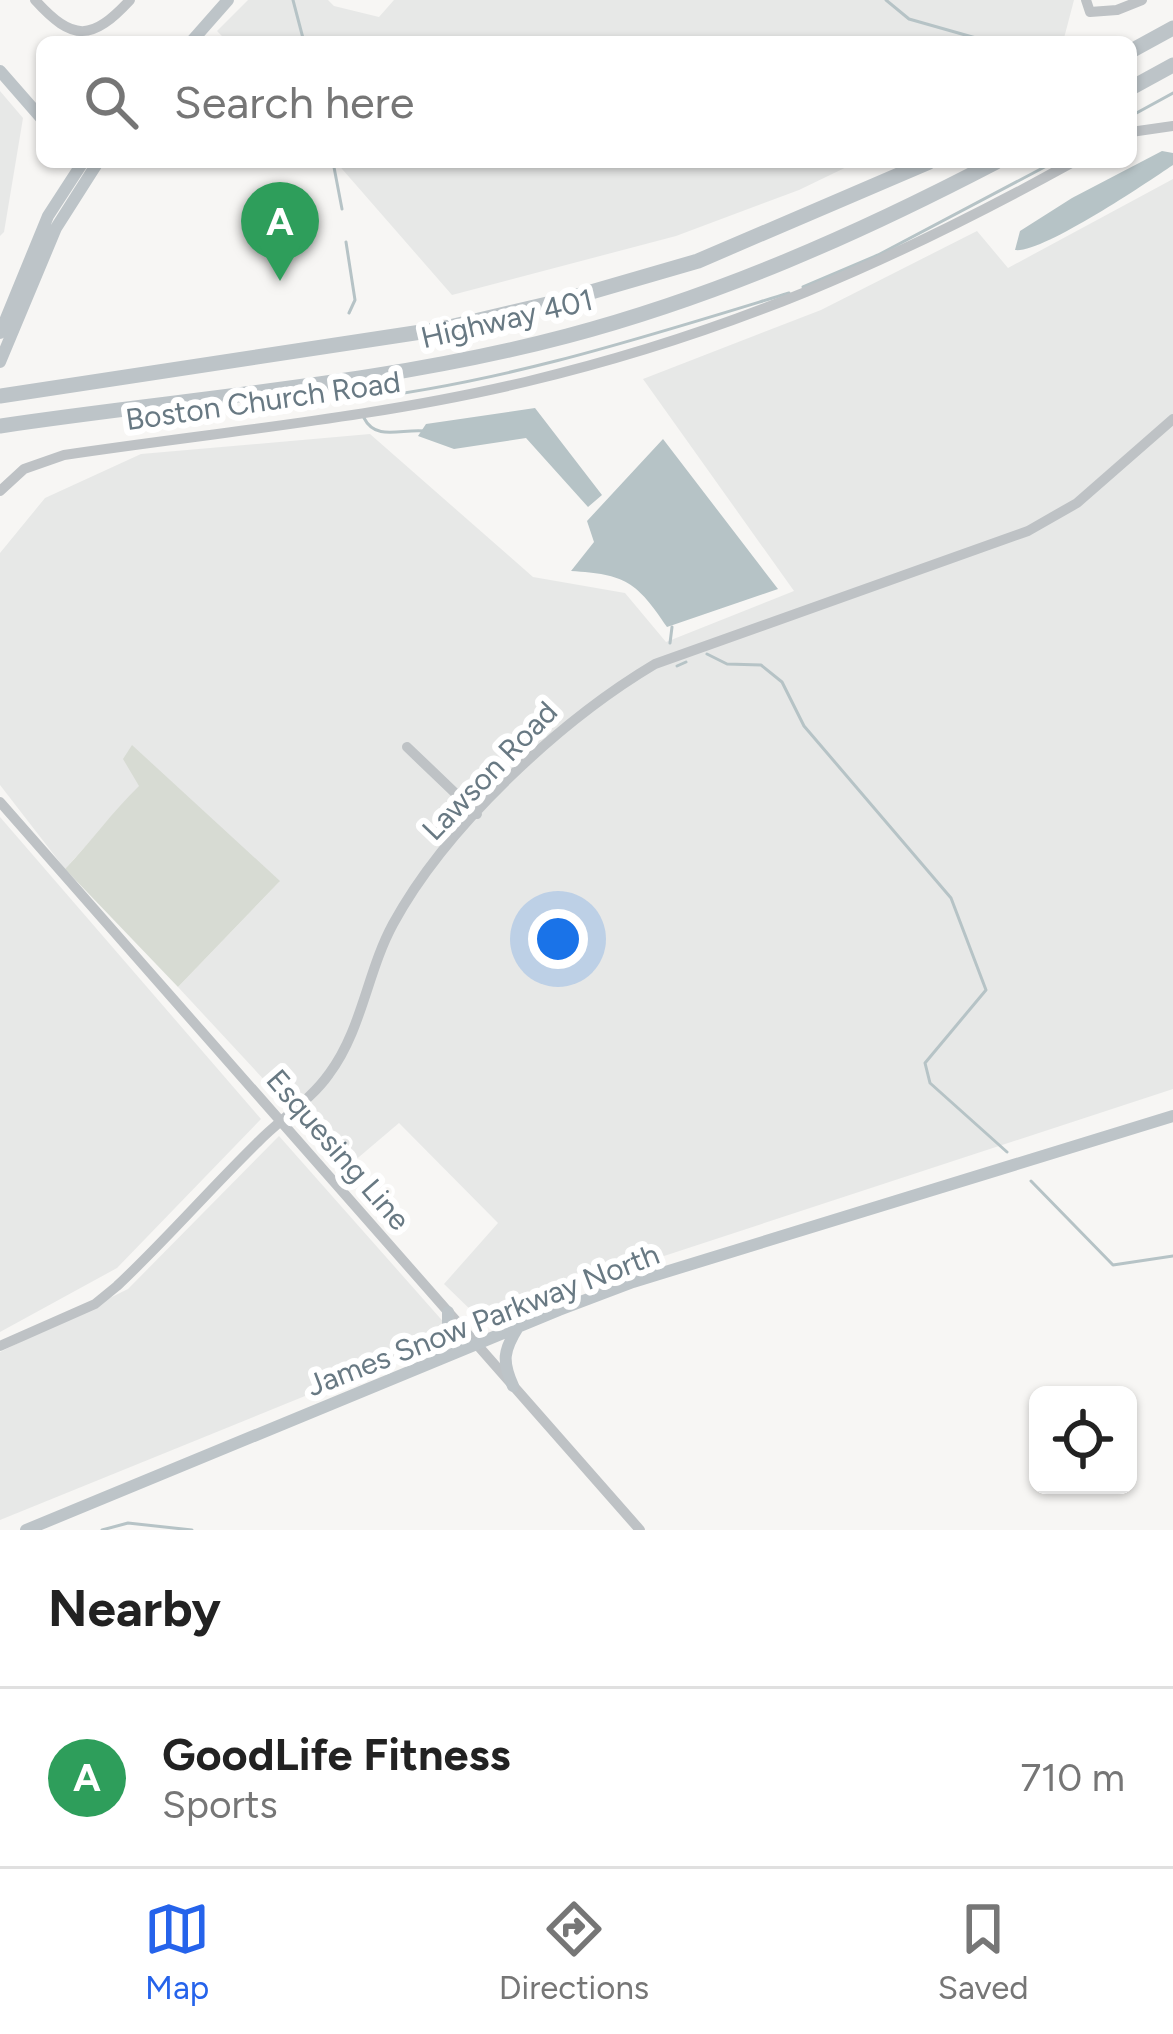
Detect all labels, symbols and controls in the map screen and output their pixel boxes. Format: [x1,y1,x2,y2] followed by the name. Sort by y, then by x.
[36,36,1137,168] search box
[78,69,144,135] icon: search
[174,75,414,129] text: Search here
[241,182,319,281] pin: A
[417,281,596,356] street label: Highway 401
[123,363,403,438] street label: Boston Church Road
[414,693,565,848] street label: Lawson Road
[528,909,588,969] your location
[259,1062,418,1238] street label: Esquesing Line
[301,1235,664,1404] street label: James Snow Parkway North
[1029,1386,1137,1494] map controls
[1029,1386,1137,1494] button: locate
[48,1578,221,1639] text: Nearby
[162,1727,510,1781] text: GoodLife Fitness
[73,1754,101,1801] text: A
[1020,1754,1125,1801] text: 710 m
[162,1781,278,1828] text: Sports
[144,1896,210,2007] tab: Map
[499,1896,649,2007] tab: Directions
[938,1896,1029,2007] tab: Saved

